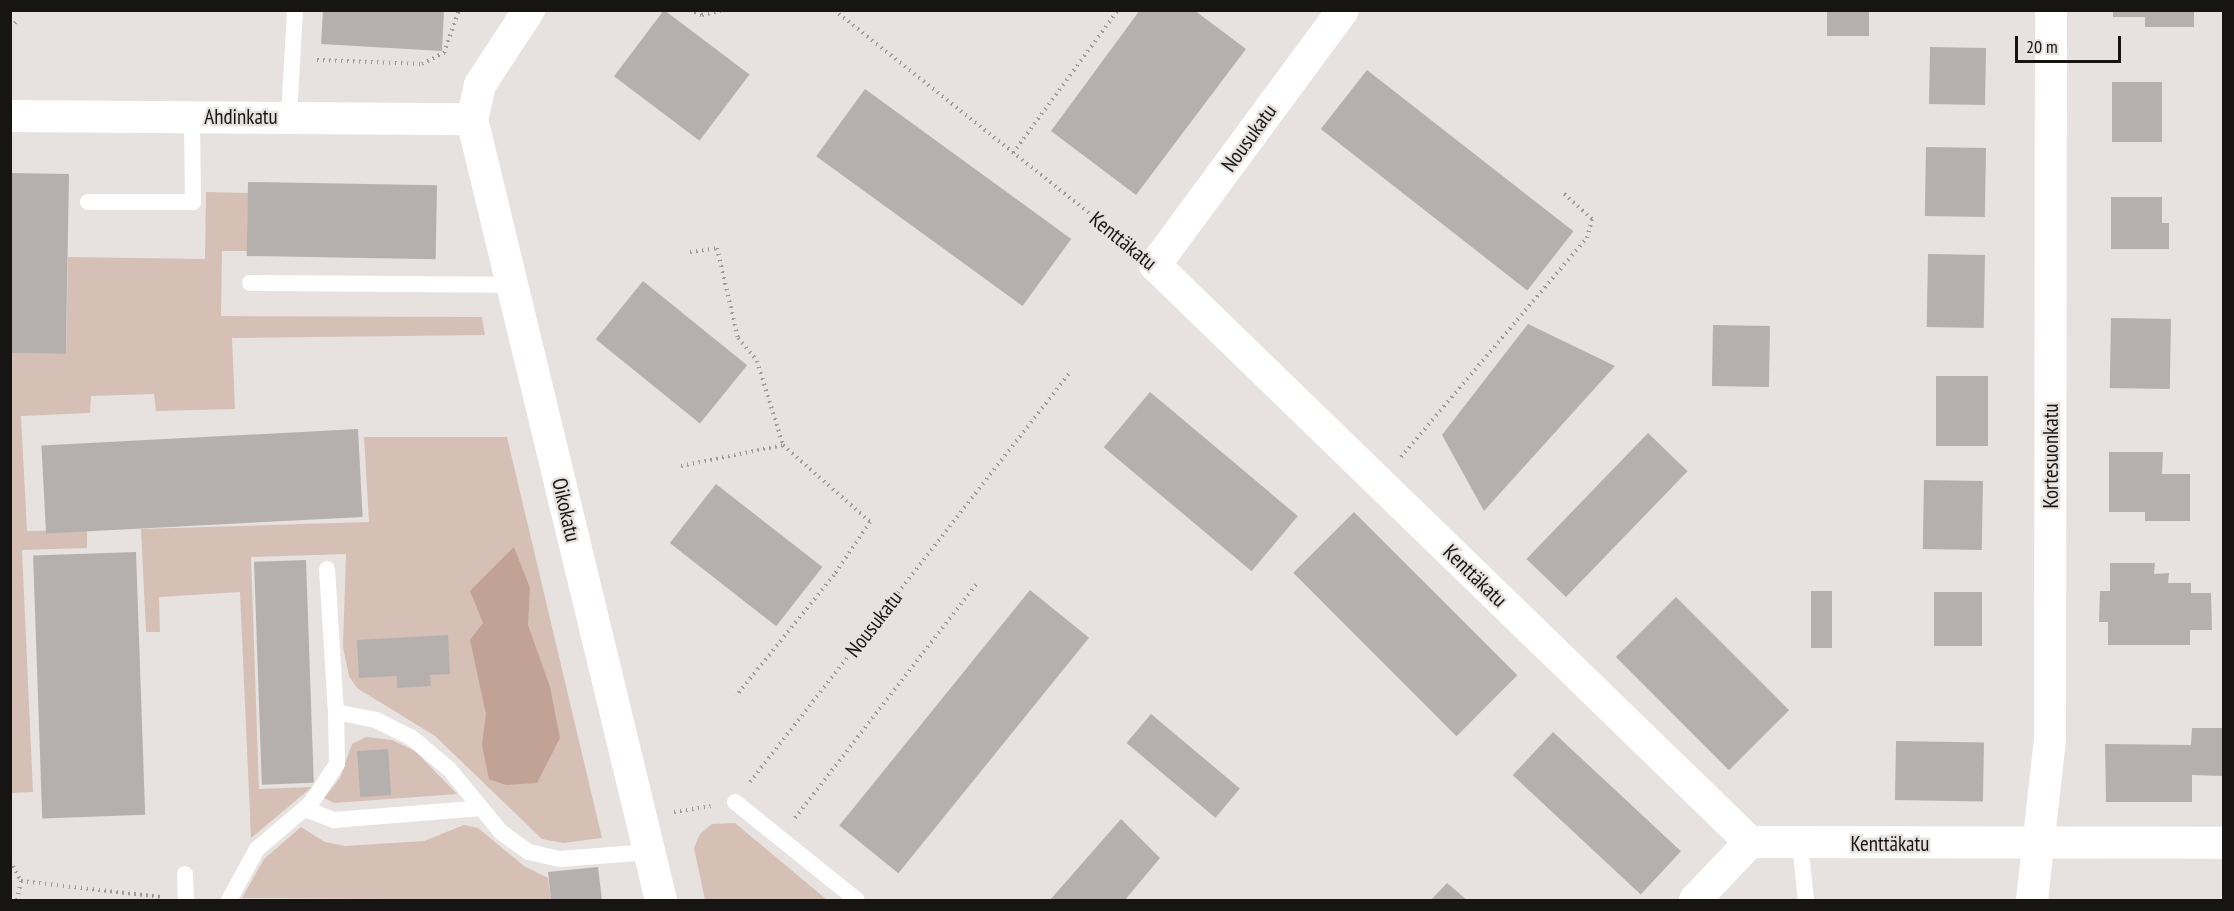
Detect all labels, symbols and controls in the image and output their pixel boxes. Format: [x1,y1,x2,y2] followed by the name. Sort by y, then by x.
[2018,24,2124,62] scale bar
[2026,35,2058,58] text: 20 m
[1216,99,1282,177] street label: Nousukatu
[204,104,278,130] street label: Ahdinkatu
[1084,206,1162,276] street label: Kenttäkatu
[2038,403,2064,509] street label: Kortesuonkatu
[546,476,586,544] street label: Oikokatu
[1438,540,1512,612] street label: Kenttäkatu
[840,586,908,662] street label: Nousukatu
[1851,831,1929,857] street label: Kenttäkatu

